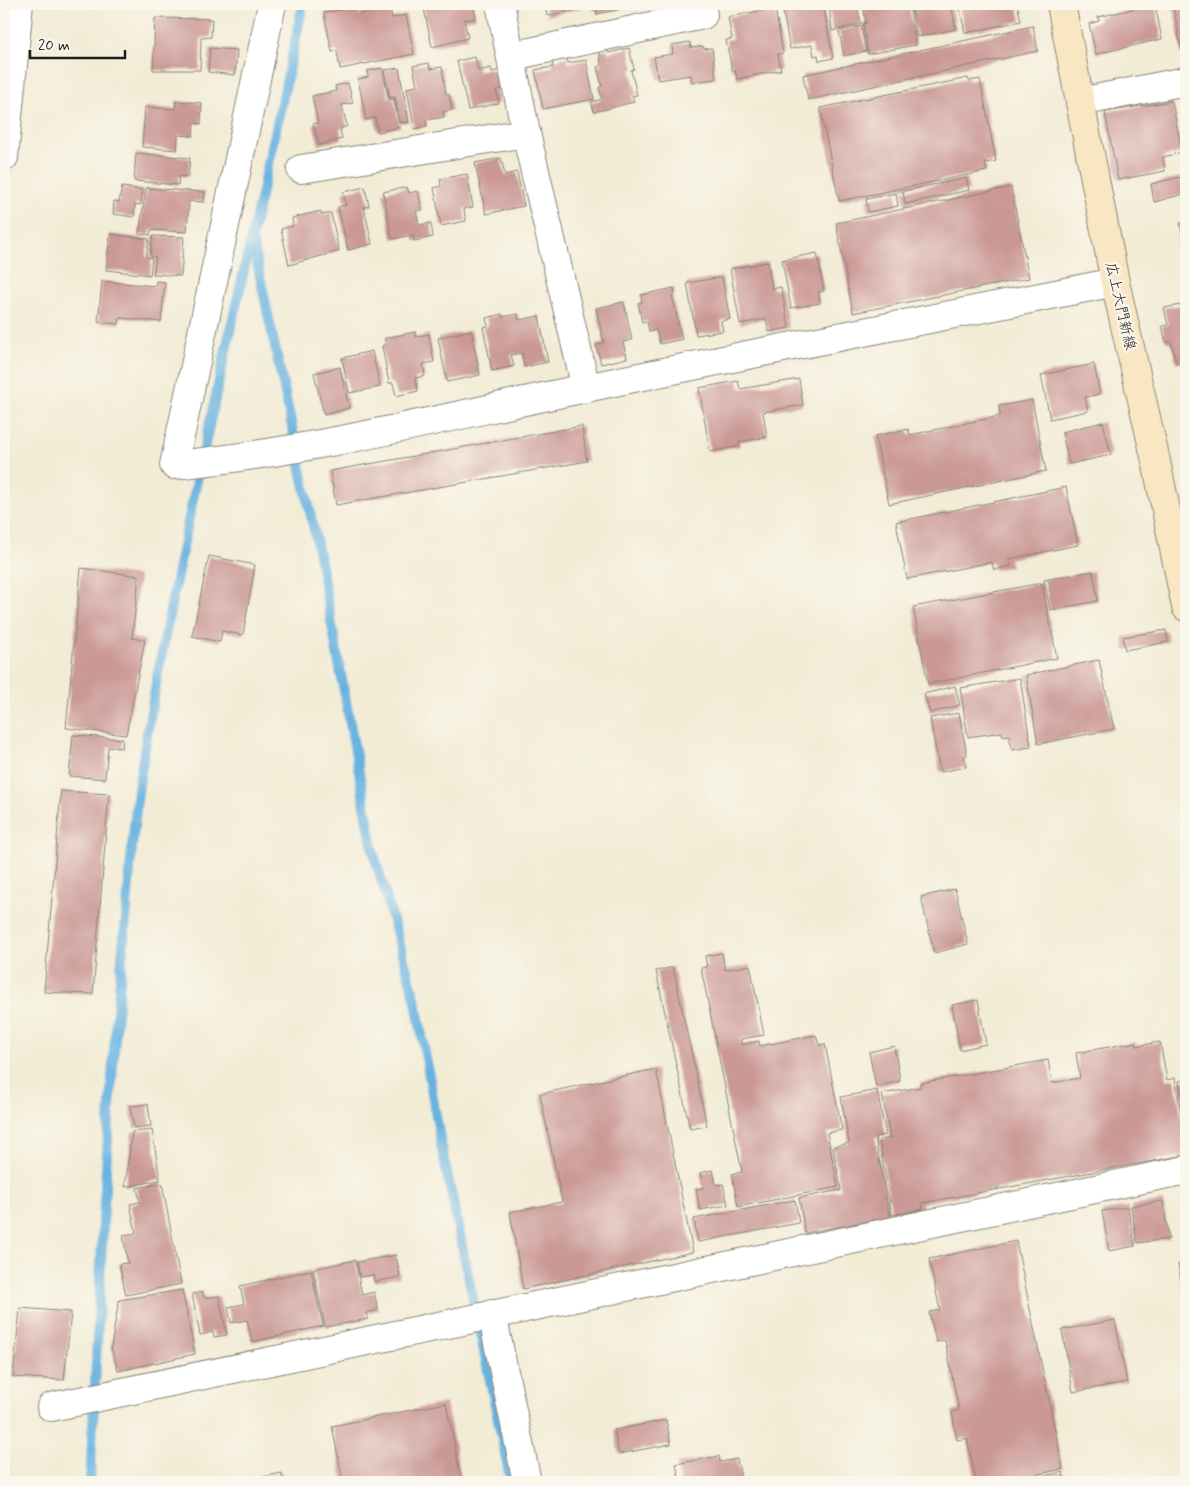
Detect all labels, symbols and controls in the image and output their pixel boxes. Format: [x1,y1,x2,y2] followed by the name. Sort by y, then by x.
[30,28,125,60] scale bar
[38,36,70,56] text: 20 m
[1100,260,1140,352] street label: 広上大門新線

